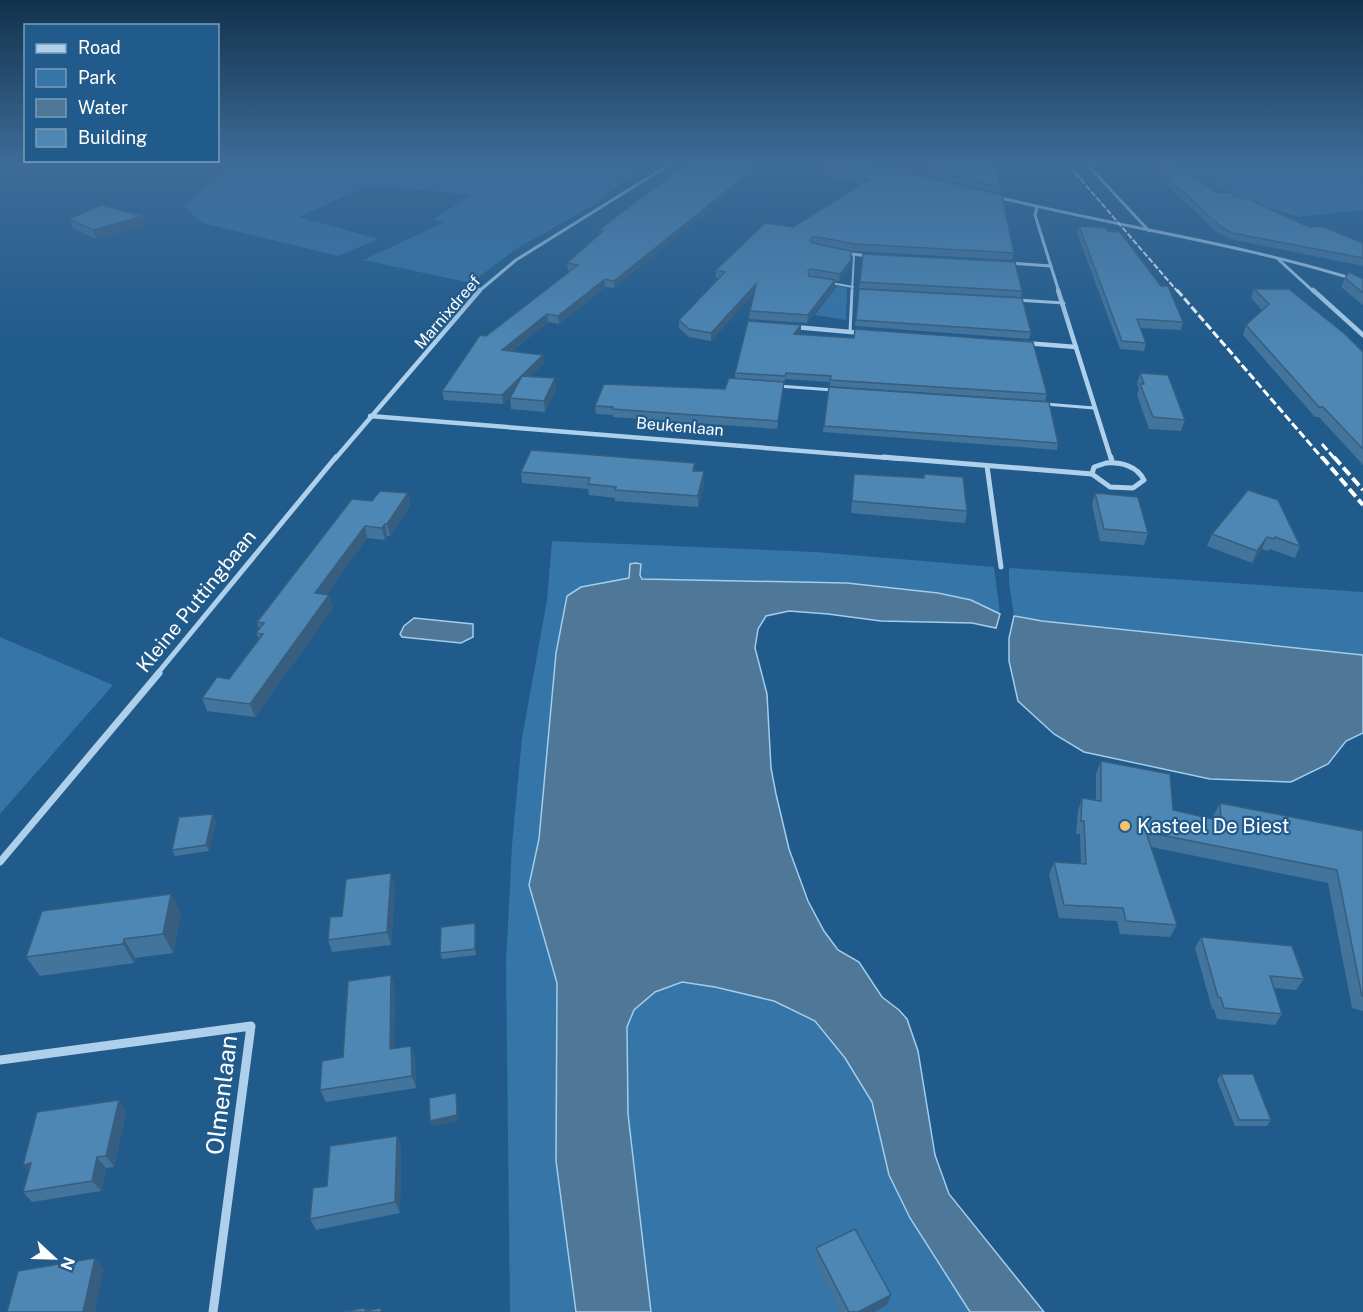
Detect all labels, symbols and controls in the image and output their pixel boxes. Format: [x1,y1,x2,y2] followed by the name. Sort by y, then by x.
[24,24,219,162] legend
[78,37,121,58] text: Road
[78,67,116,88] text: Park
[78,97,128,118] text: Water
[78,127,147,148] text: Building
[410,272,484,353] street label: Marnixdreef
[635,413,725,440] street label: Beukenlaan
[131,525,261,677] street label: Kleine Puttingbaan
[1137,814,1290,838] place label: Kasteel De Biest
[1118,819,1132,833] marker: Kasteel De Biest
[200,1033,242,1156] street label: Olmenlaan
[24,1228,84,1288] north arrow
[56,1254,79,1273] text: N

